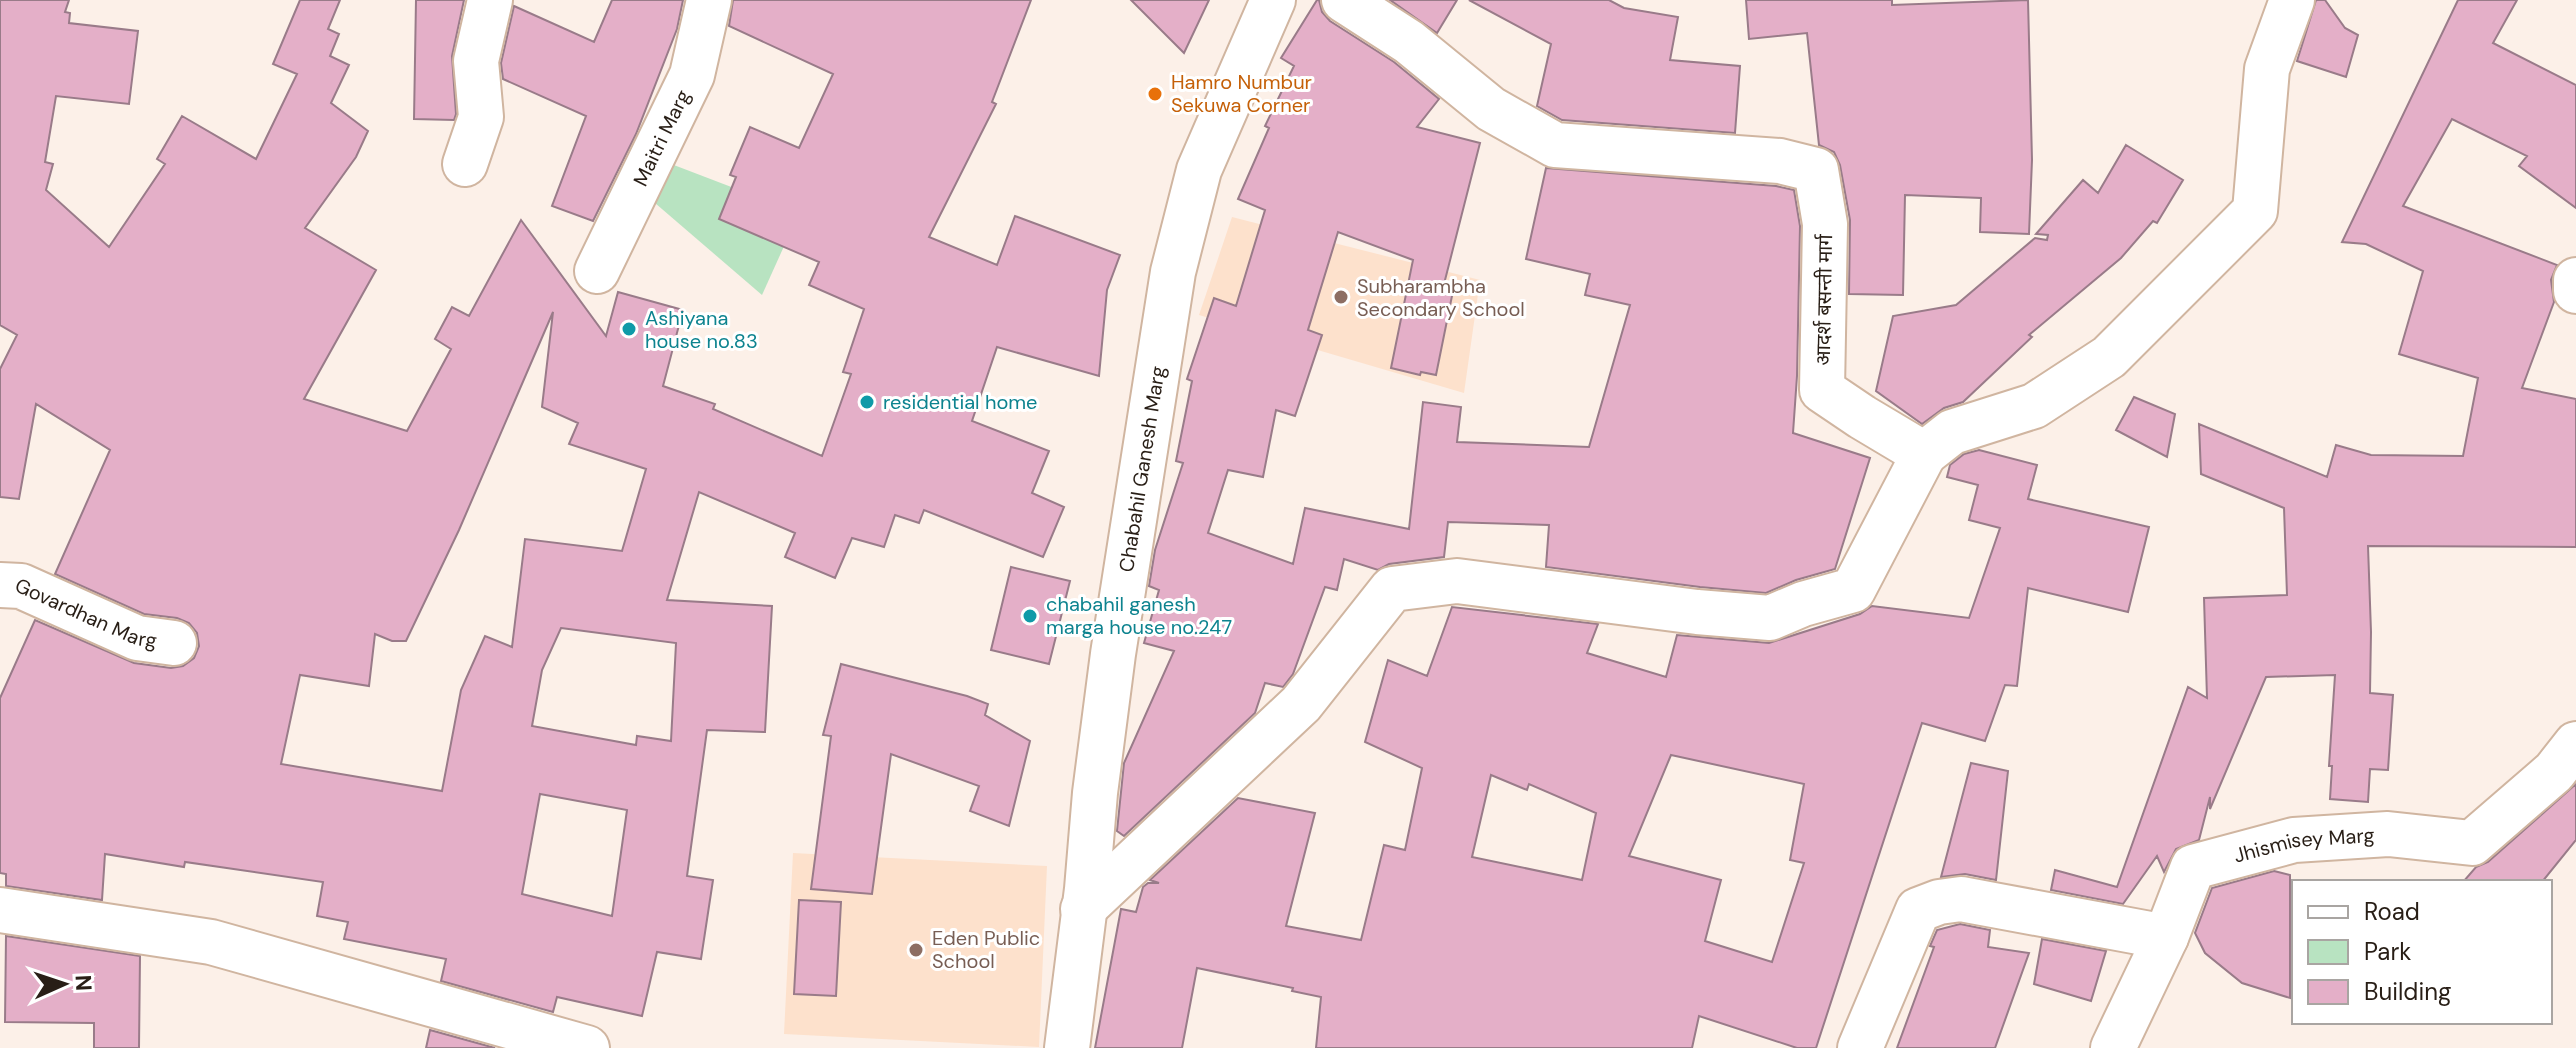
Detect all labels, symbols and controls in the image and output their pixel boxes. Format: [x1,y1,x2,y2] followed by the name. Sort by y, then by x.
[1171,69,1312,118] place label: Hamro Numbur Sekuwa Corner
[627,85,696,190] street label: Maitri Marg
[1146,85,1164,103] marker: Hamro Numbur Sekuwa Corner
[1810,233,1838,366] street label: आदर्श बसन्ती मार्ग
[1357,273,1525,322] place label: Subharambha Secondary School
[1332,288,1350,306] marker: Subharambha Secondary School
[645,305,758,354] place label: Ashiyana house no.83
[620,320,638,338] marker: Ashiyana house no.83
[1113,364,1171,574] street label: Chabahil Ganesh Marg
[883,389,1037,415] place label: residential home
[858,393,876,411] marker: residential home
[11,572,159,654] street label: Govardhan Marg
[1046,591,1232,640] place label: chabahil ganesh marga house no.247
[1021,607,1039,625] marker: chabahil ganesh marga house no.247
[2231,822,2375,869] street label: Jhismisey Marg
[2292,880,2552,1024] legend
[2364,896,2420,927] text: Road
[932,925,1040,974] place label: Eden Public School
[2364,936,2411,967] text: Park
[907,941,925,959] marker: Eden Public School
[24,944,104,1024] north arrow
[69,974,98,992] text: N
[2364,976,2451,1007] text: Building

